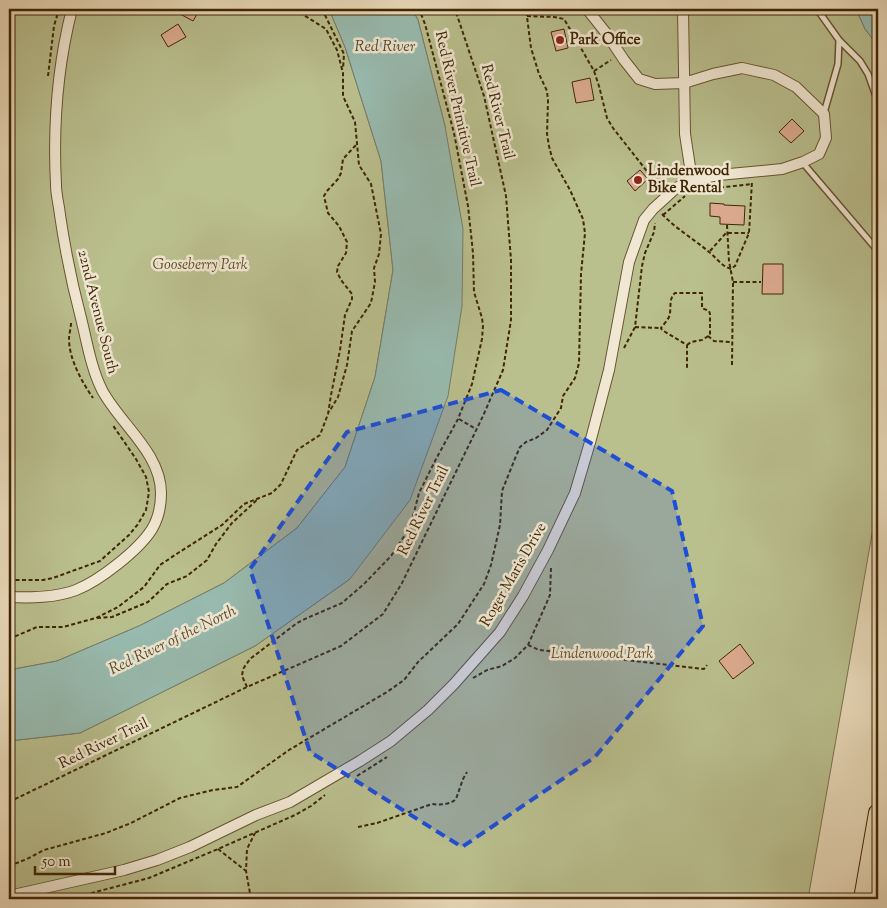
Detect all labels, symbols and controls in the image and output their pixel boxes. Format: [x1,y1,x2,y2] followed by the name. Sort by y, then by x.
[429,29,485,189] street label: Red River Primitive Trail
[570,30,641,51] place label: Park Office
[554,34,566,46] marker: Park Office
[355,36,416,59] water label: Red River
[475,62,519,162] street label: Red River Trail
[648,161,730,199] place label: Lindenwood Bike Rental
[632,174,644,186] marker: Lindenwood Bike Rental
[71,248,123,377] street label: 22nd Avenue South
[153,255,248,276] park label: Gooseberry Park
[393,463,455,559] street label: Red River Trail
[476,519,552,631] street label: Roger Maris Drive
[105,600,241,682] water label: Red River of the North
[551,644,653,665] park label: Lindenwood Park
[56,713,152,775] street label: Red River Trail
[35,843,115,875] scale bar
[41,852,71,873] text: 50 m

